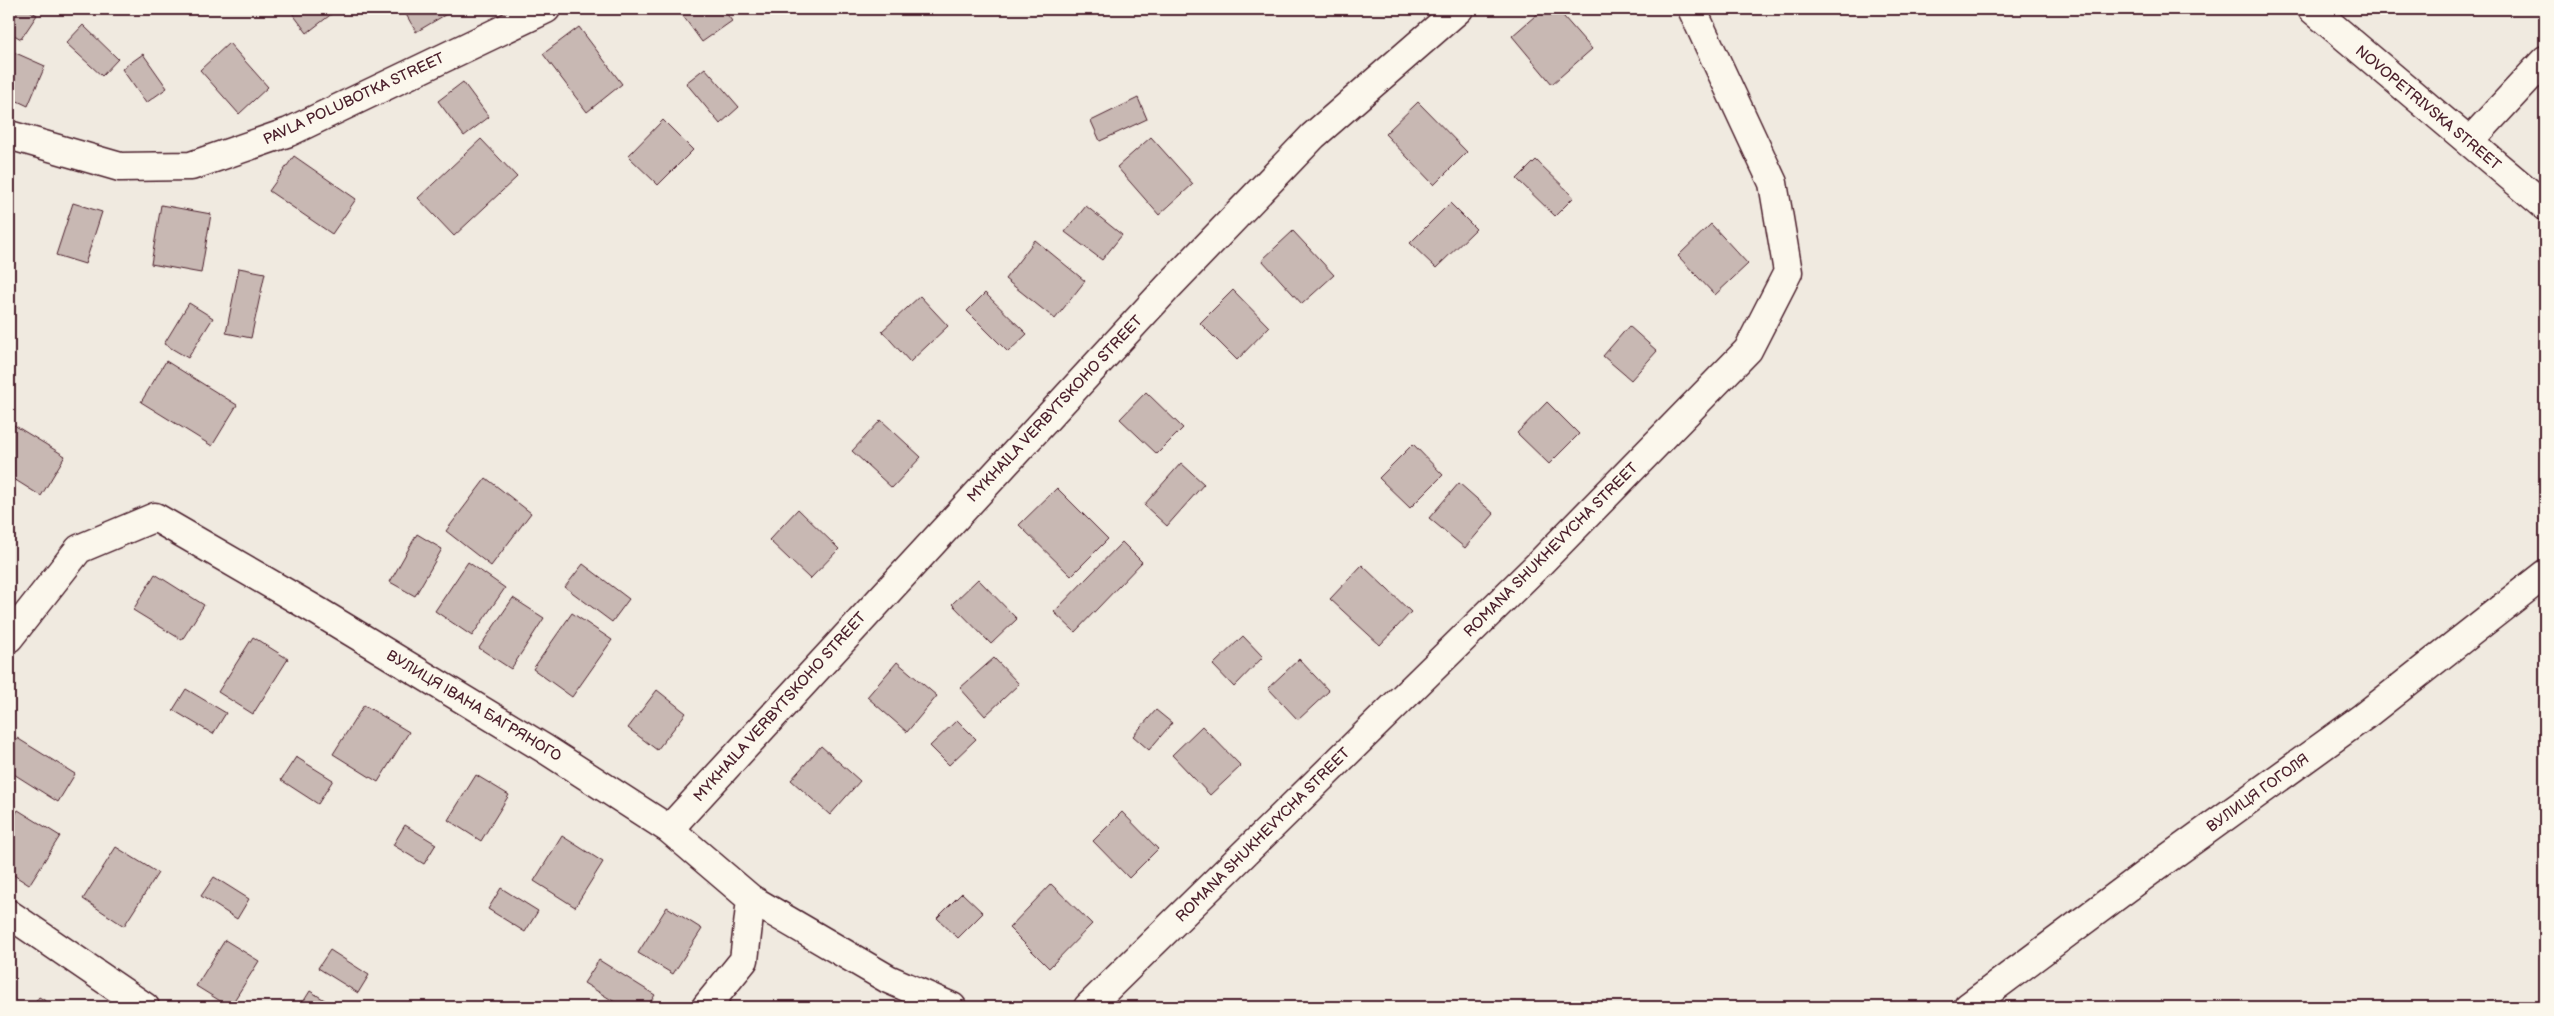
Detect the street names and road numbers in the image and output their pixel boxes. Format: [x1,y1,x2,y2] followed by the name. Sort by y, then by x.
[2351,41,2505,175] street label: NOVOPETRIVSKA STREET
[260,49,448,149] street label: PAVLA POLUBOTKA STREET
[963,312,1147,506] street label: MYKHAILA VERBYTSKOHO STREET
[1460,459,1642,641] street label: ROMANA SHUKHEVYCHA STREET
[690,608,870,806] street label: MYKHAILA VERBYTSKOHO STREET
[383,646,565,766] street label: ВУЛИЦЯ ІВАНА БАГРЯНОГО
[1172,744,1354,926] street label: ROMANA SHUKHEVYCHA STREET
[2203,749,2313,837] street label: ВУЛИЦЯ ГОГОЛЯ

